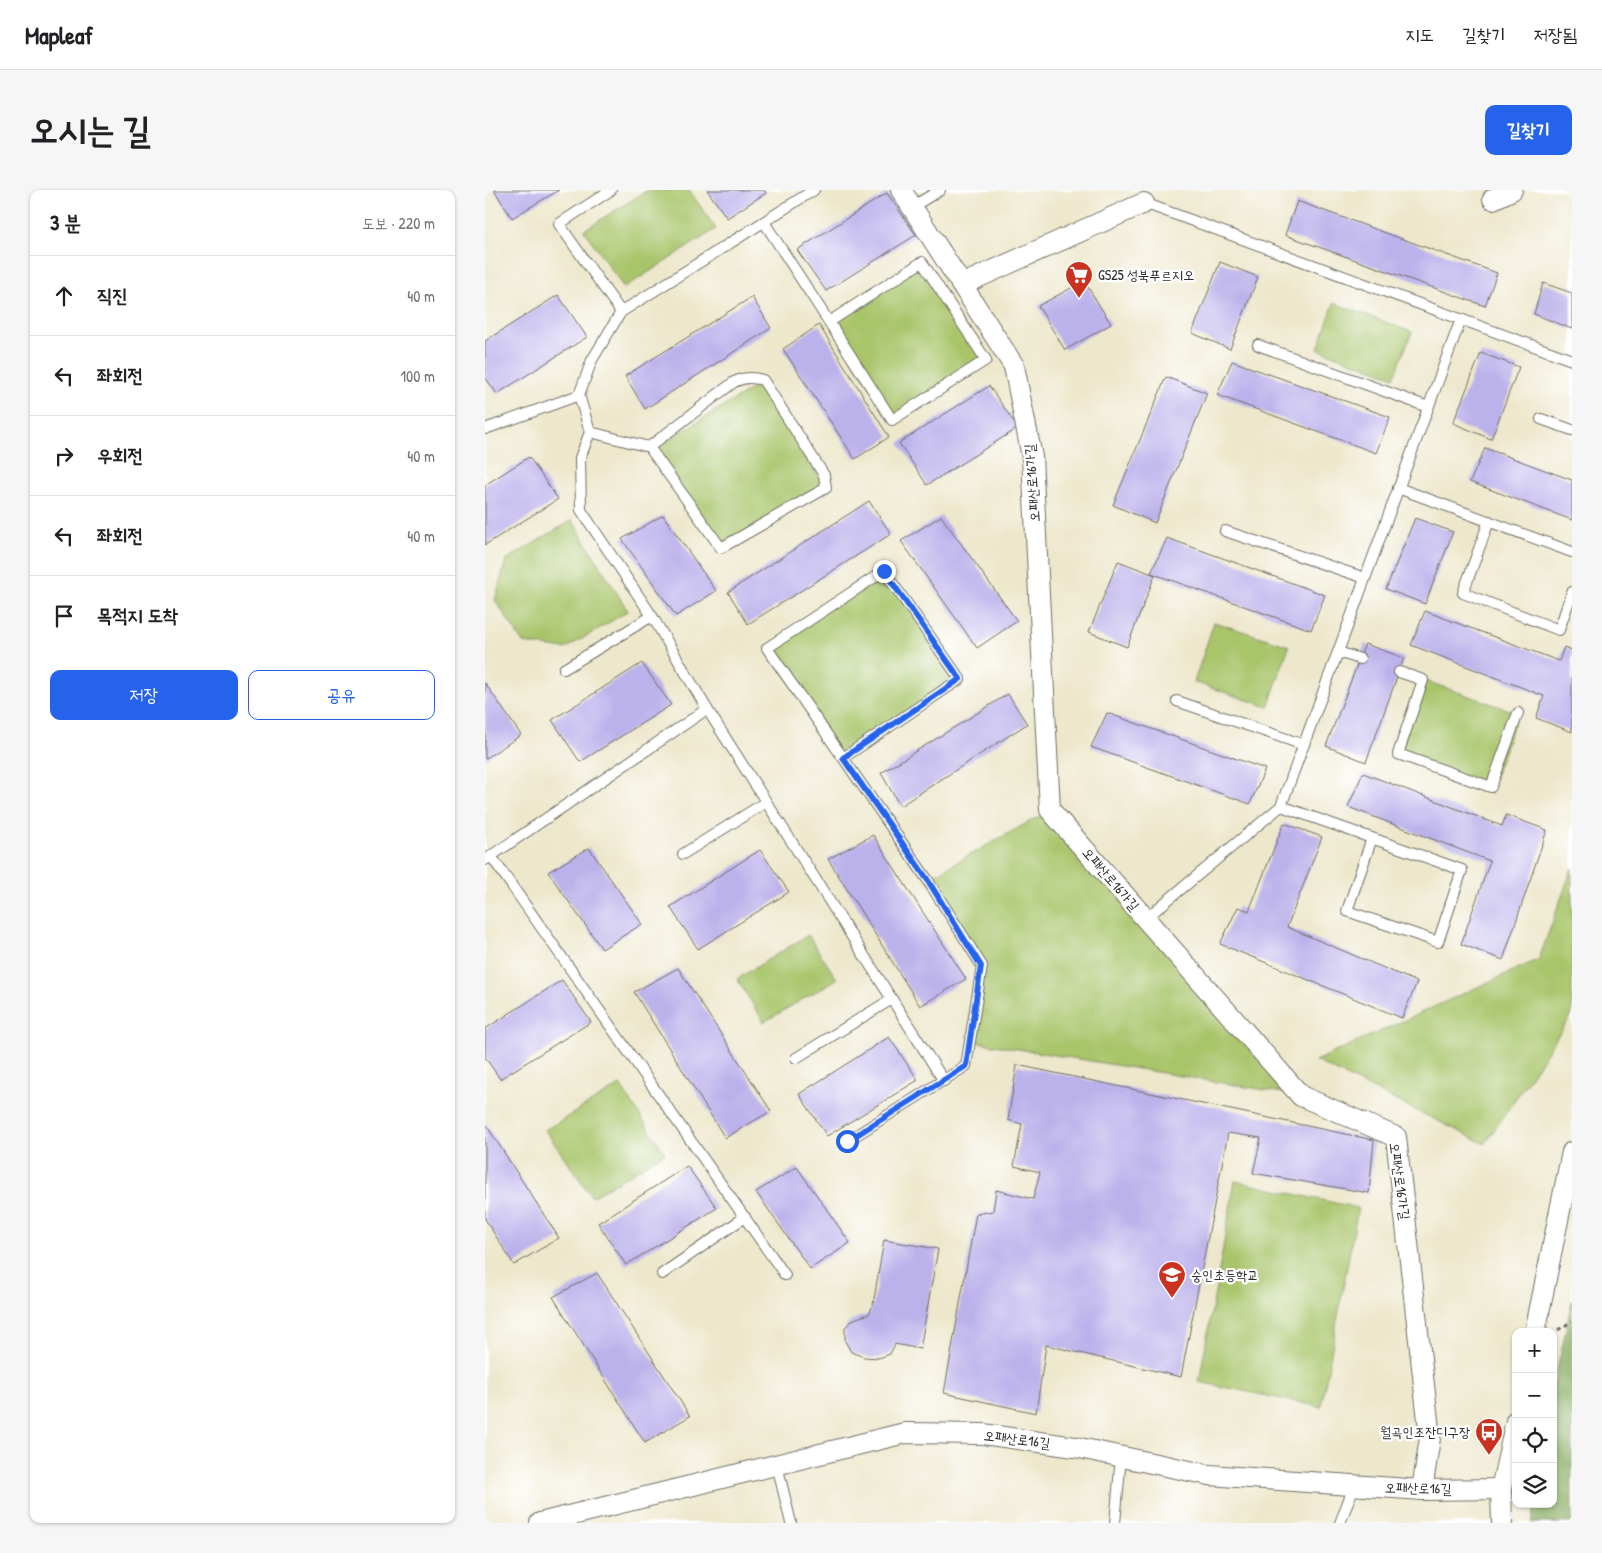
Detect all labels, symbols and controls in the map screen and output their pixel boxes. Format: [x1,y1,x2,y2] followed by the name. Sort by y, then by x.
[25,19,93,51] text: Mapleaf
[1405,22,1434,47] text: 지도
[1462,22,1506,47] text: 길찾기
[1534,22,1577,47] text: 저장됨
[1485,105,1572,155] button: 길찾기
[30,106,151,153] text: 오시는 길
[50,208,81,237] text: 3 분
[362,212,435,234] text: 도보 · 220 m
[1064,260,1094,299] supermarket icon: GS25 성북푸르지오
[1098,265,1194,284] place label: GS25 성북푸르지오
[50,282,78,310] icon: ahead
[97,282,128,308] text: 직진
[407,285,435,307] text: 40 m
[50,362,78,390] icon: left
[97,362,143,388] text: 좌회전
[400,365,435,387] text: 100 m
[50,442,78,470] icon: right
[97,442,143,468] text: 우회전
[1019,443,1044,523] street label: 오패산로16가길
[407,445,435,467] text: 40 m
[50,522,78,550] icon: left
[97,522,143,548] text: 좌회전
[407,525,435,547] text: 40 m
[873,560,896,583] route end
[50,602,78,630] icon: arrive
[97,602,178,628] text: 목적지 도착
[50,670,238,720] button: 저장
[248,670,435,720] button: 공유
[1079,843,1145,915] street label: 오패산로16가길
[836,1130,859,1153] route start
[1386,1141,1415,1222] street label: 오패산로16가길
[1157,1260,1187,1299] school or university icon: 숭인초등학교
[1191,1265,1259,1284] place label: 숭인초등학교
[1512,1328,1557,1508] map controls
[1512,1328,1557,1373] button: +
[1512,1373,1557,1418] button: −
[1474,1417,1504,1456] bus stop icon: 월곡인조잔디구장
[1512,1418,1557,1463] button: locate
[1380,1422,1471,1441] place label: 월곡인조잔디구장
[983,1425,1052,1452] street label: 오패산로16길
[1512,1463,1557,1508] button: layers
[1384,1477,1452,1498] street label: 오패산로16길

